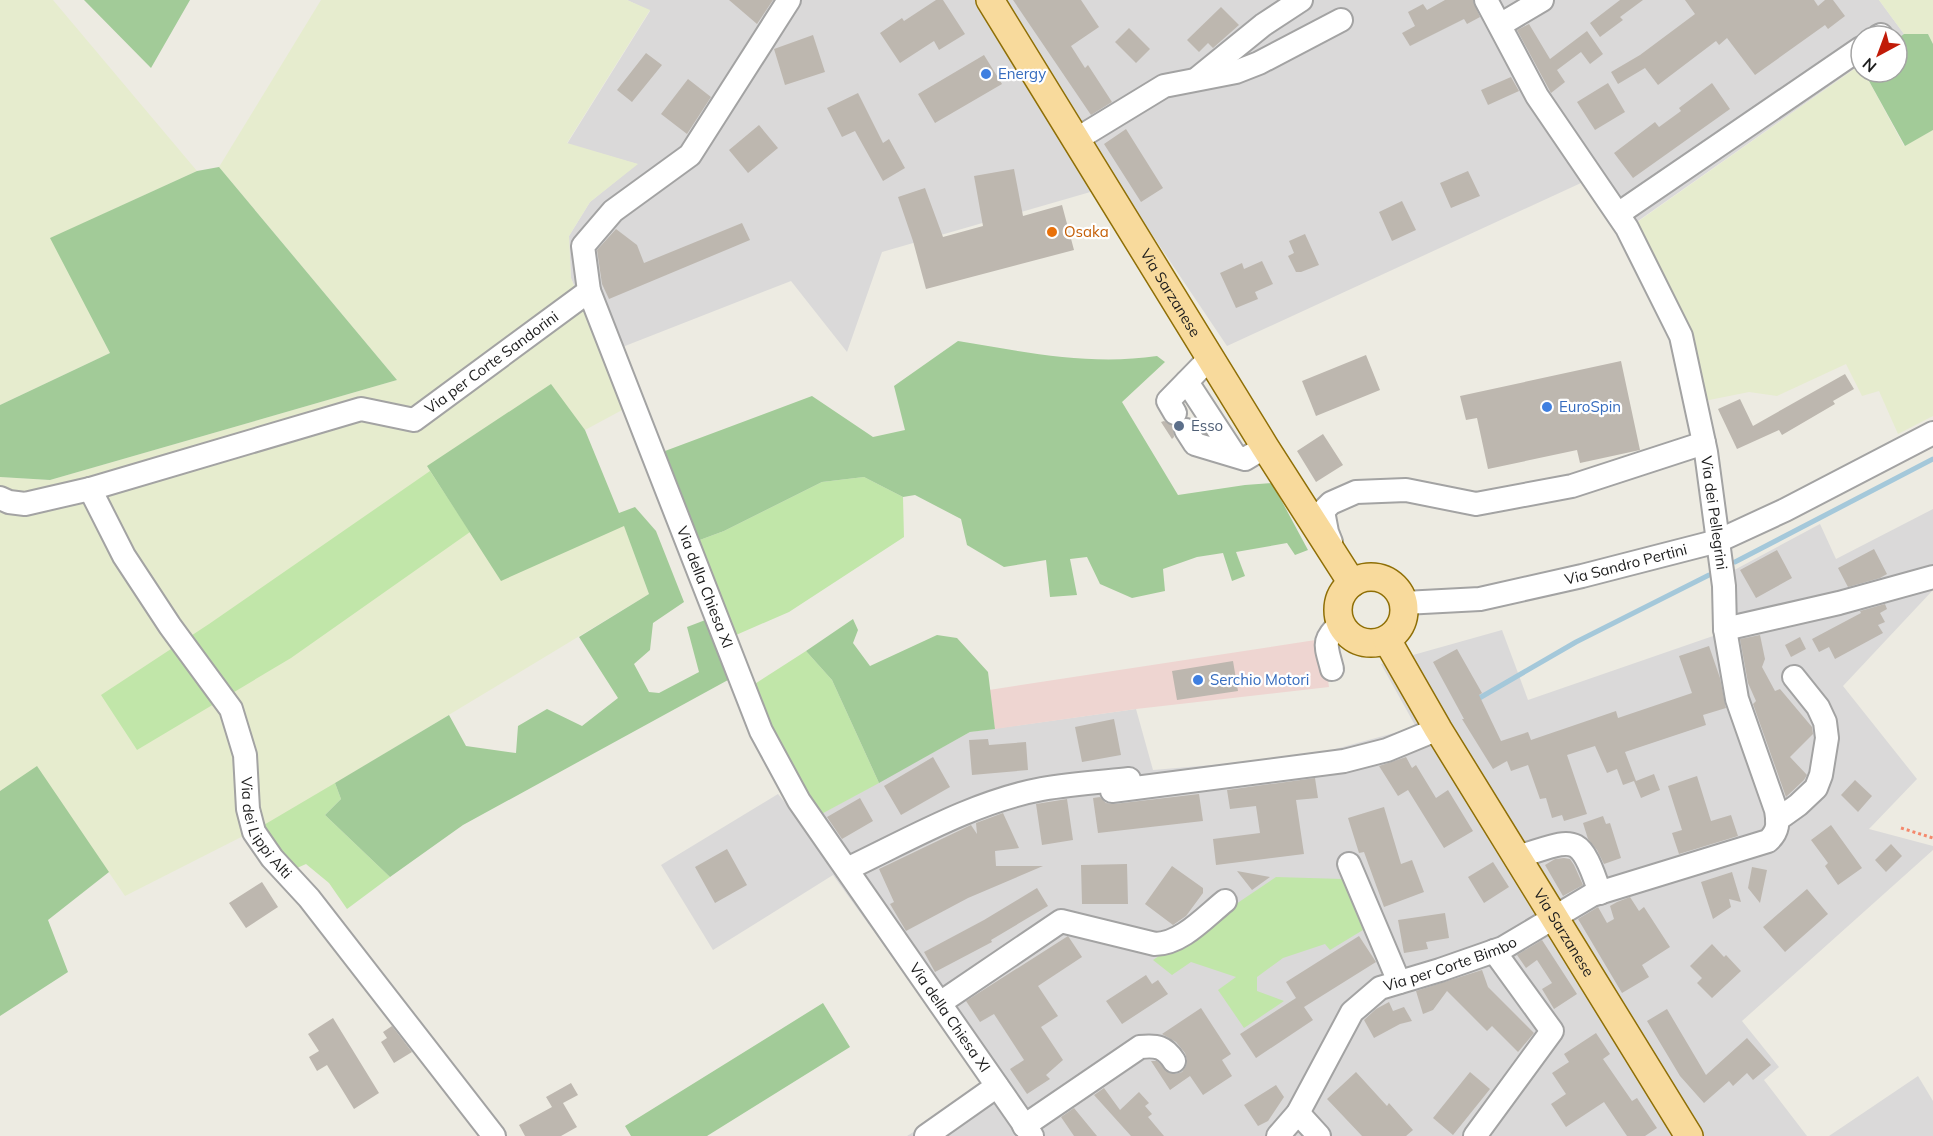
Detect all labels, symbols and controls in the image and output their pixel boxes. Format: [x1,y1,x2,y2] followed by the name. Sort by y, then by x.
[1849,24,1909,84] north arrow
[1858,54,1880,77] text: N
[998,64,1046,83] place label: Energy
[979,67,993,81] marker: Energy
[1064,222,1109,241] place label: Osaka
[1045,225,1059,239] marker: Osaka
[1136,245,1205,340] street label: Via Sarzanese
[421,307,562,418] street label: Via per Corte Sandorini
[1559,397,1621,416] place label: EuroSpin
[1540,400,1554,414] marker: EuroSpin
[1191,416,1223,435] place label: Esso
[1172,419,1186,433] marker: Esso
[1697,455,1732,571] street label: Via dei Pellegrini
[673,523,738,651] street label: Via della Chiesa XI
[1563,539,1689,589] street label: Via Sandro Pertini
[1210,670,1309,689] place label: Serchio Motori
[1191,673,1205,687] marker: Serchio Motori
[237,776,296,882] street label: Via dei Lippi Alti
[1530,885,1598,980] street label: Via Sarzanese
[1381,932,1520,995] street label: Via per Corte Bimbo
[905,959,995,1076] street label: Via della Chiesa XI

